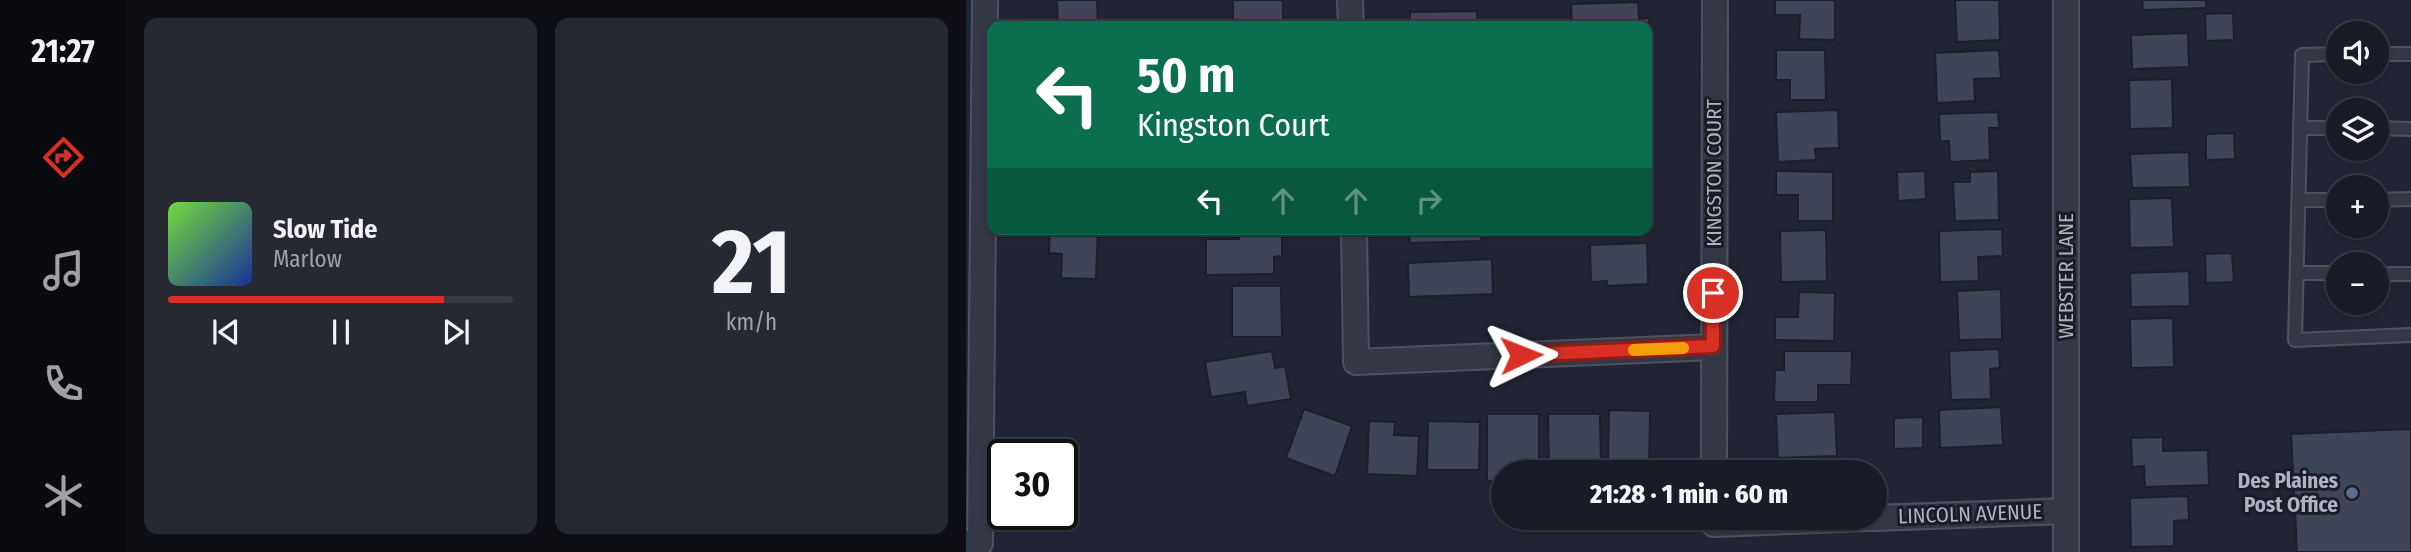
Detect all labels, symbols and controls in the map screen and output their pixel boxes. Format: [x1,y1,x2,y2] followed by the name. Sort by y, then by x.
[2326,21,2389,315] map controls
[2326,21,2389,84] button: sound
[31,32,95,70] text: 21:27
[1137,46,1235,105] text: 50 m
[1022,49,1113,140] icon: left
[2326,98,2389,161] button: layers
[1701,99,1727,247] street label: KINGSTON COURT
[1137,106,1329,144] text: Kingston Court
[39,133,88,182] icon: directions
[2326,175,2389,238] button: +
[1191,182,1229,220] icon: left
[1264,182,1302,220] icon: ahead
[1337,182,1375,220] icon: ahead
[1410,182,1448,220] icon: right
[712,208,791,317] text: 21
[2053,213,2079,339] street label: WEBSTER LANE
[273,214,377,245] text: Slow Tide
[273,245,342,273] text: Marlow
[39,246,88,295] icon: music
[2326,252,2389,315] button: −
[1683,263,1743,323] pin
[1694,274,1732,312] icon: arrive
[726,308,777,336] text: km/h
[207,313,245,351] icon: previous
[322,313,360,351] icon: pause
[437,313,475,351] icon: next
[1484,318,1558,392] position arrow
[39,359,88,408] icon: phone
[987,439,1078,530] speed limit sign: 30
[2238,468,2338,518] place label: Des Plaines Post Office
[39,471,88,520] icon: climate
[1590,479,1788,510] text: 21:28 · 1 min · 60 m
[2344,485,2360,501] marker: Des Plaines Post Office
[1897,498,2043,530] street label: LINCOLN AVENUE

